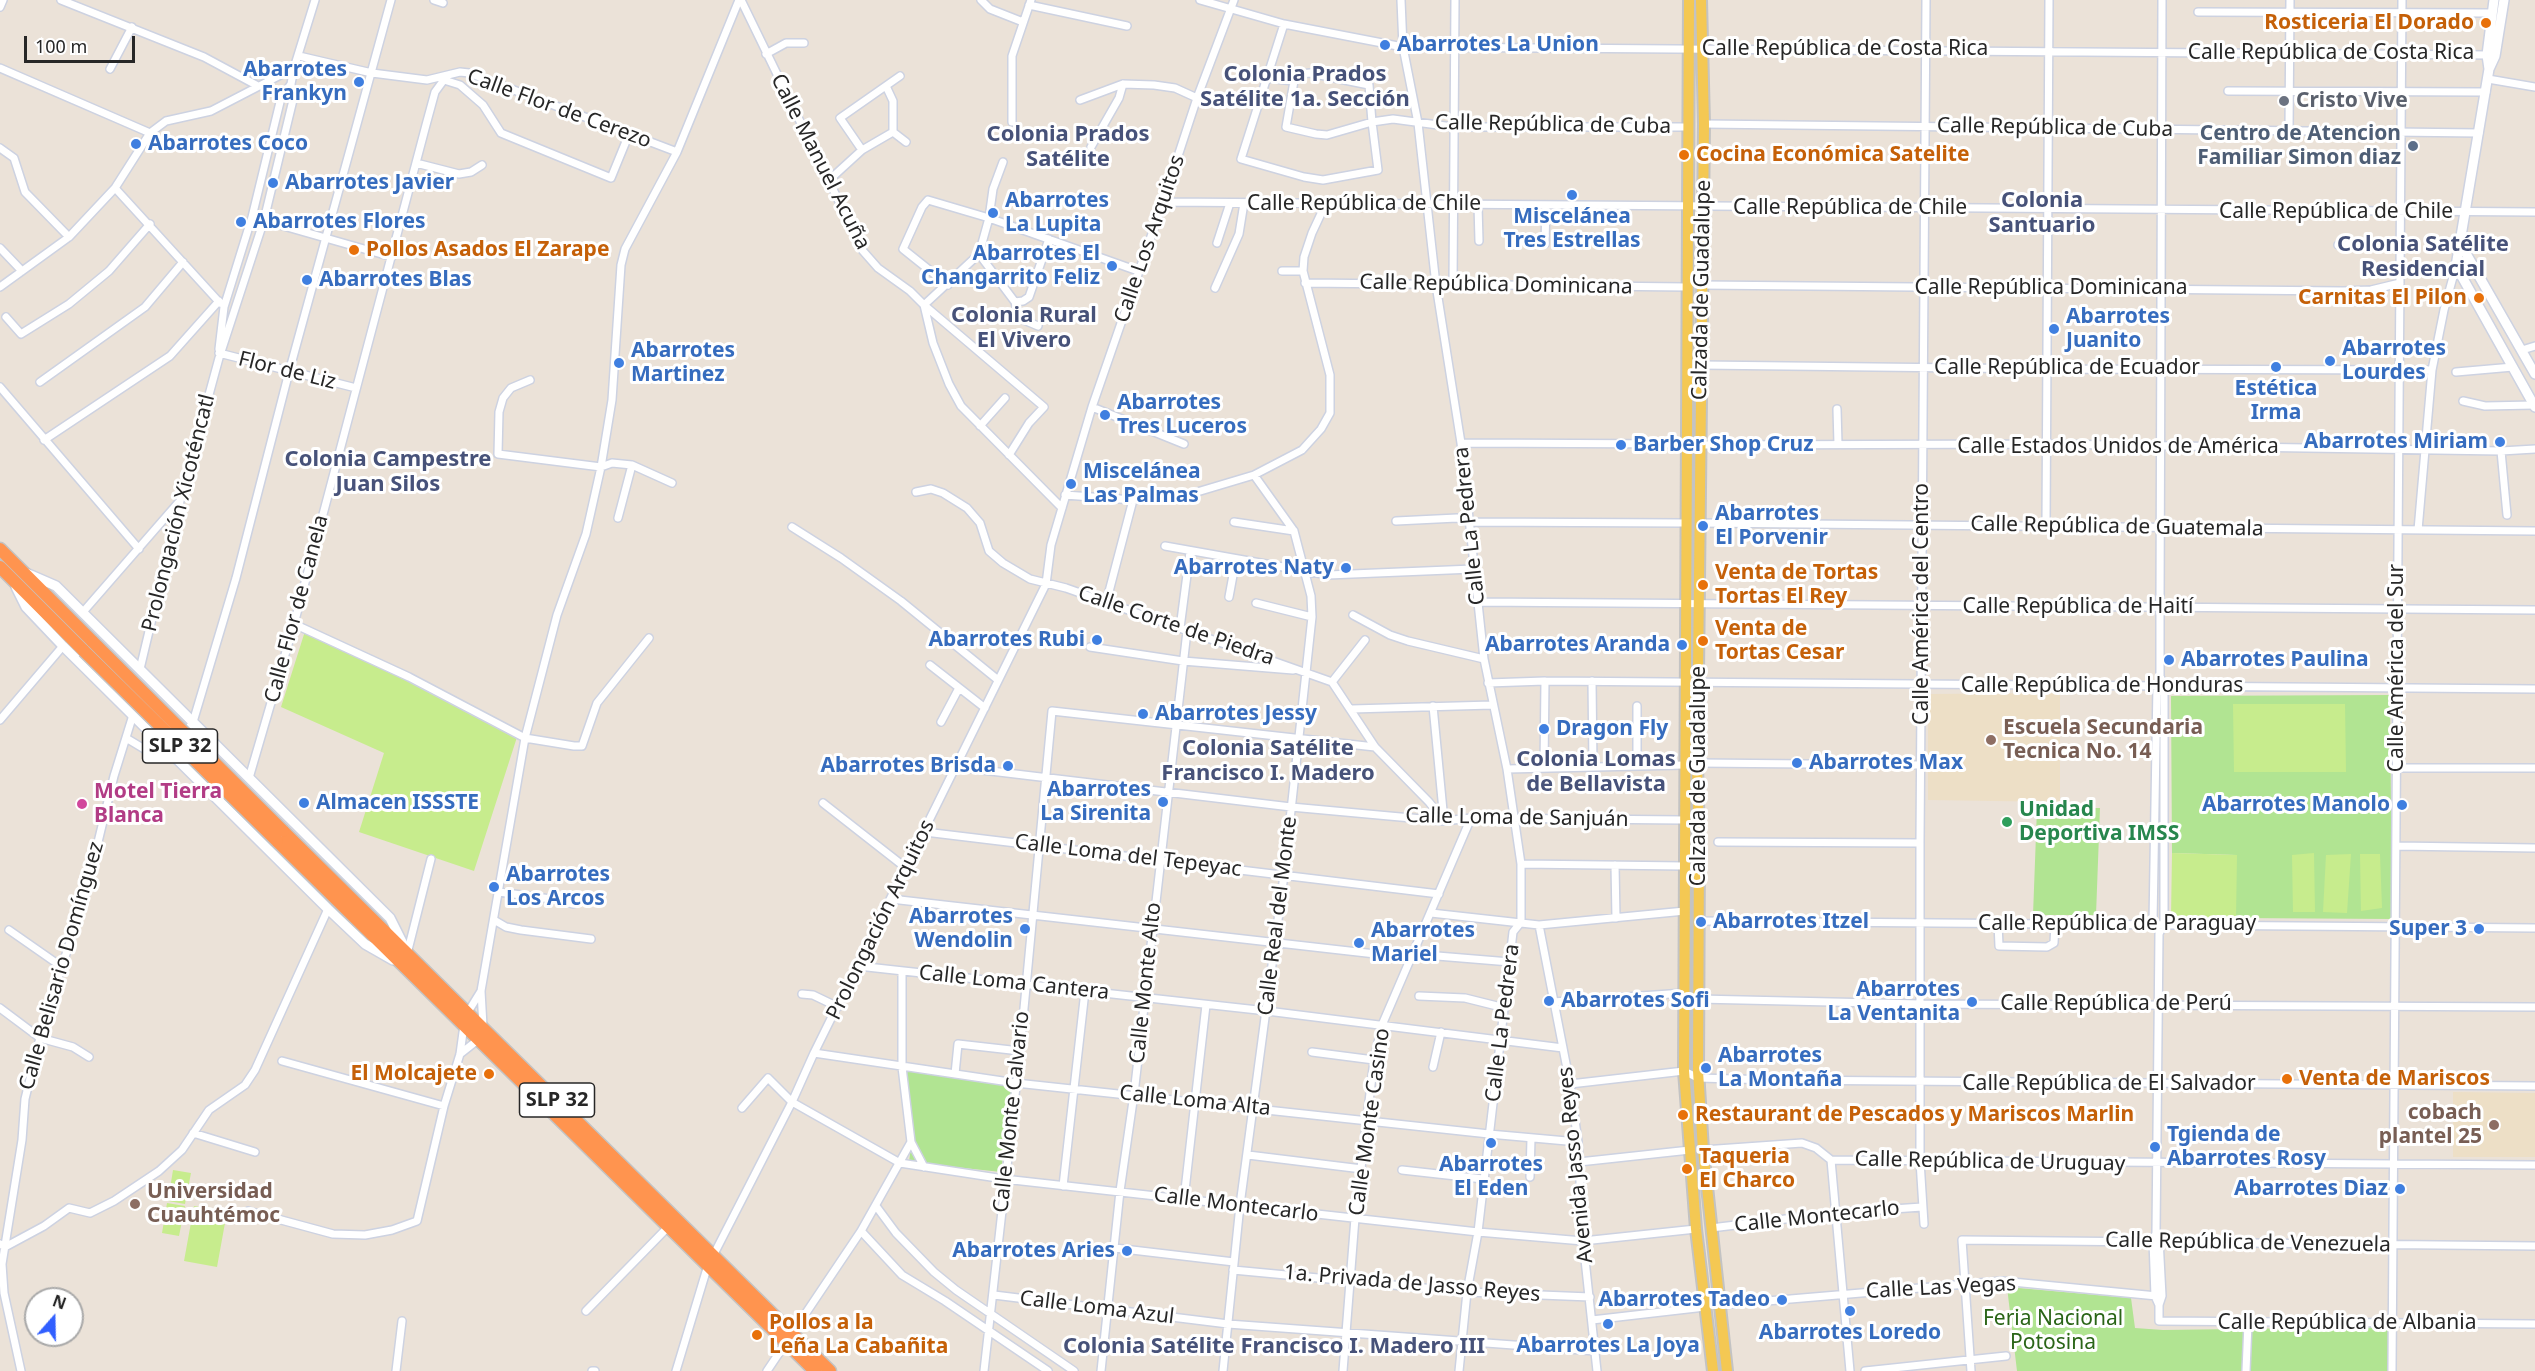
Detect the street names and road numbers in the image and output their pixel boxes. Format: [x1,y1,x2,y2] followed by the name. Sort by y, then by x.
[1702,36,1988,62] street label: Calle República de Costa Rica
[2188,40,2474,66] street label: Calle República de Costa Rica
[463,64,655,154] street label: Calle Flor de Cerezo
[765,70,875,254] street label: Calle Manuel Acuña
[1435,110,1671,140] street label: Calle República de Cuba
[1937,113,2173,143] street label: Calle República de Cuba
[1109,152,1191,326] street label: Calle Los Arquitos
[1687,180,1717,400] street label: Calzada de Guadalupe
[1247,191,1481,217] street label: Calle República de Chile
[1733,195,1967,221] street label: Calle República de Chile
[2219,199,2453,225] street label: Calle República de Chile
[1359,270,1633,300] street label: Calle República Dominicana
[1914,275,2188,301] street label: Calle República Dominicana
[236,347,338,395] street label: Flor de Liz
[1934,355,2200,381] street label: Calle República de Ecuador
[137,392,221,634] street label: Prolongación Xicoténcatl
[1957,434,2279,460] street label: Calle Estados Unidos de América
[1449,446,1491,606] street label: Calle La Pedrera
[1909,483,1935,725] street label: Calle América del Centro
[260,512,334,706] street label: Calle Flor de Canela
[1970,512,2264,542] street label: Calle República de Guatemala
[2384,564,2410,772] street label: Calle América del Sur
[1075,581,1277,671] street label: Calle Corte de Piedra
[1962,594,2194,620] street label: Calle República de Haití
[1686,666,1712,886] street label: Calzada de Guadalupe
[1961,673,2243,699] street label: Calle República de Honduras
[142,729,218,763] road number: SLP 32
[1405,803,1629,833] street label: Calle Loma de Sanjuán
[1253,815,1303,1017] street label: Calle Real del Monte
[822,816,940,1024] street label: Prolongación Arquitos
[1013,830,1243,882] street label: Calle Loma del Tepeyac
[14,839,110,1093] street label: Calle Belisario Domínguez
[1125,901,1167,1065] street label: Calle Monte Alto
[1978,911,2256,937] street label: Calle República de Paraguay
[1481,943,1525,1103] street label: Calle La Pedrera
[918,960,1110,1006] street label: Calle Loma Cantera
[2000,991,2232,1017] street label: Calle República de Perú
[989,1010,1035,1214] street label: Calle Monte Calvario
[1344,1027,1396,1217] street label: Calle Monte Casino
[1553,1066,1599,1264] street label: Avenida Jasso Reyes
[1962,1071,2256,1097] street label: Calle República de El Salvador
[1118,1081,1272,1121] street label: Calle Loma Alta
[520,1083,594,1117] road number: SLP 32
[1854,1147,2126,1177] street label: Calle República de Uruguay
[1152,1182,1320,1228] street label: Calle Montecarlo
[1733,1196,1901,1238] street label: Calle Montecarlo
[2105,1228,2391,1258] street label: Calle República de Venezuela
[1283,1260,1541,1308] street label: 1a. Privada de Jasso Reyes
[1865,1271,2017,1305] street label: Calle Las Vegas
[1018,1286,1176,1330] street label: Calle Loma Azul
[2218,1310,2476,1336] street label: Calle República de Albania

